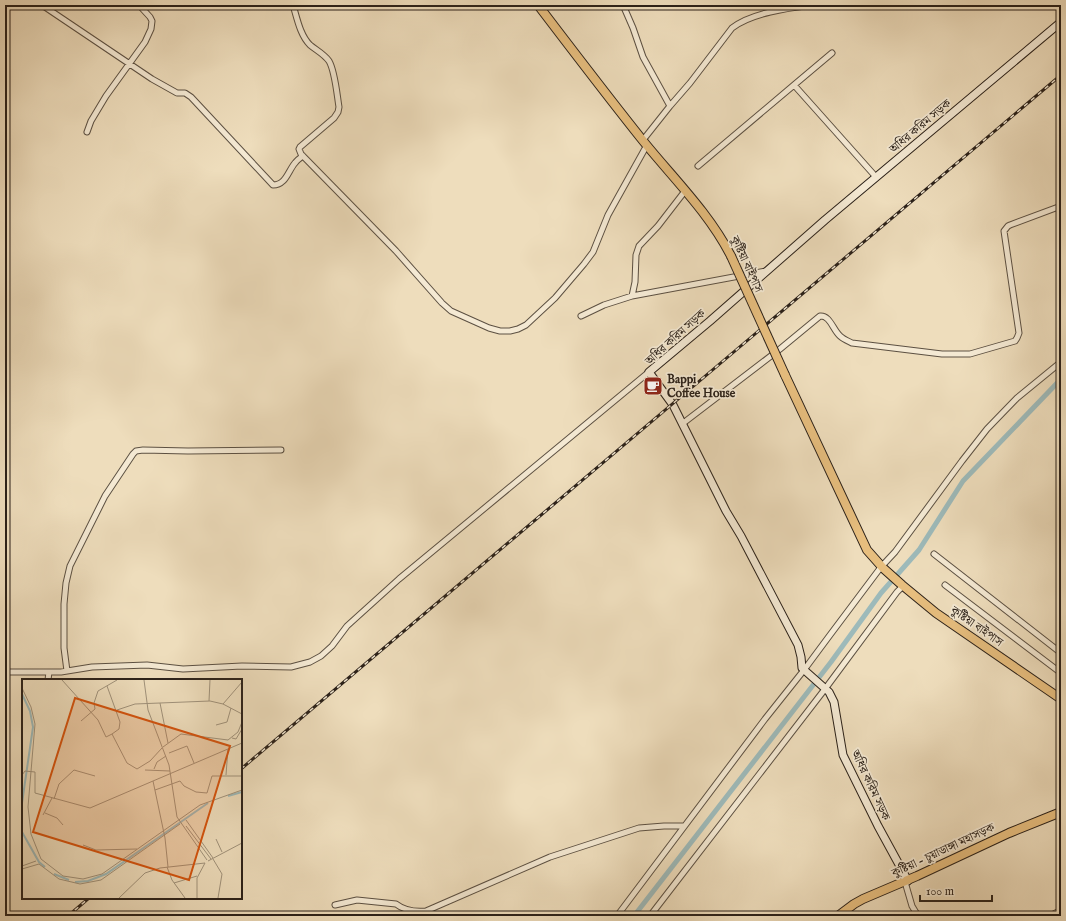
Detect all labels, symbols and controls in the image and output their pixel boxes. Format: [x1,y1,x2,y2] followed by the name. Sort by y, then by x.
[885,95,955,157] street label: অধির করিম সড়ক
[727,232,767,295] street label: কুষ্টিয়া বাইপাস
[641,305,709,369] street label: অধির করিম সড়ক
[667,372,736,401] place label: Bappi Coffee House
[642,375,664,397] cafe icon: Bappi Coffee House
[947,602,1007,650] street label: কুষ্টিয়া বাইপাস
[22,679,242,899] inset map
[847,746,895,823] street label: অধির করিম সড়ক
[888,819,998,881] street label: কুষ্টিয়া - চুয়াডাঙ্গা মহাসড়ক
[920,877,992,903] scale bar
[926,884,954,899] text: 100 m

